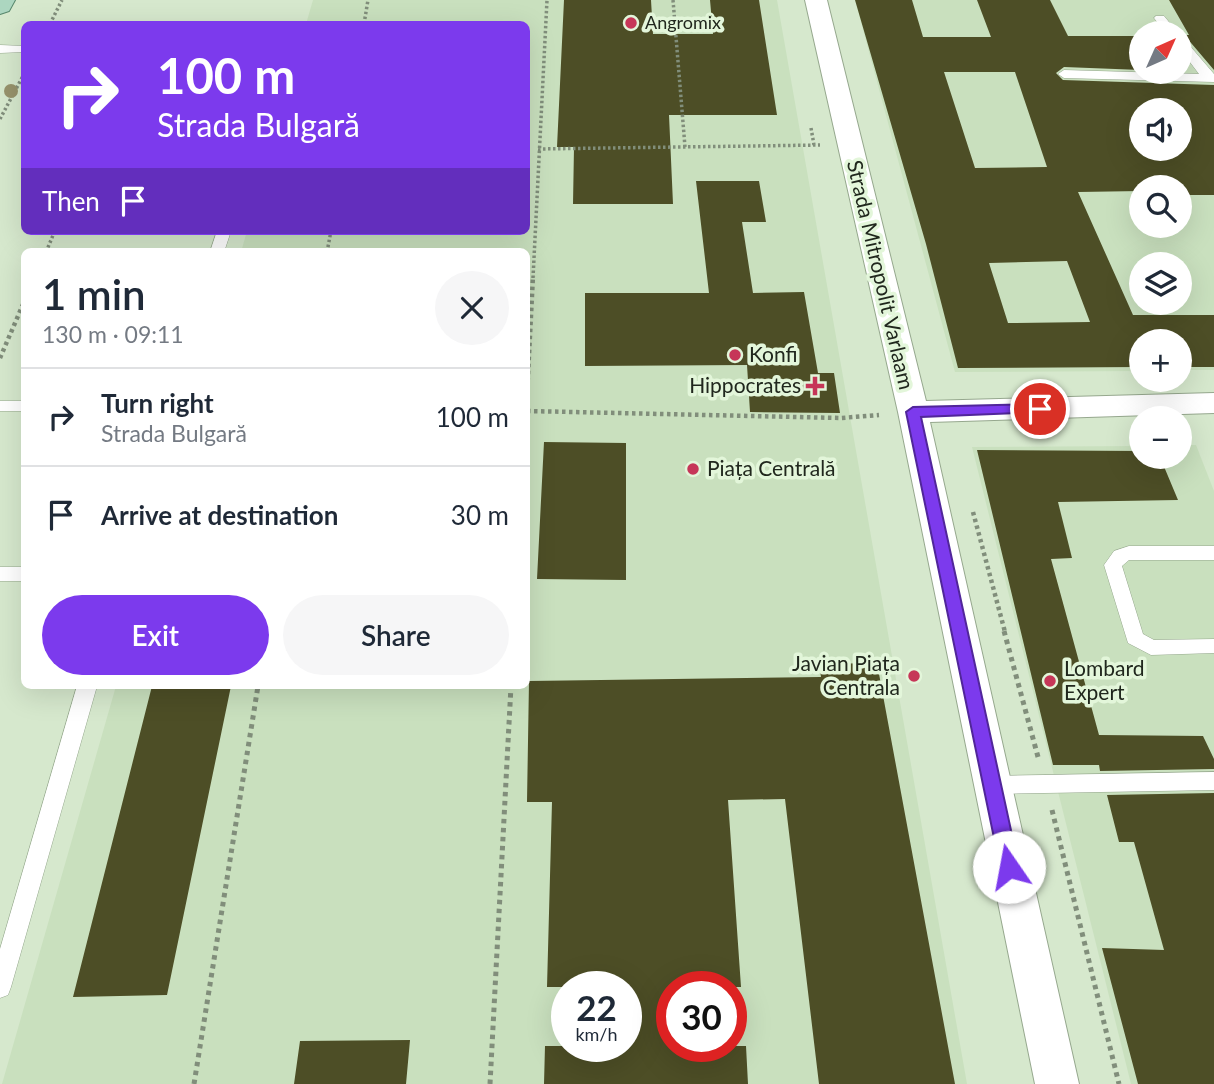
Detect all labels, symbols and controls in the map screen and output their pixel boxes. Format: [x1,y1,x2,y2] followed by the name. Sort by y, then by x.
[645,11,721,33] place label: Angromix
[623,15,639,31] marker: Angromix
[1129,21,1192,84] north arrow
[1129,21,1192,469] map controls
[157,46,295,104] text: 100 m
[42,49,133,140] icon: right
[1129,98,1192,161] button: sound
[157,105,360,144] text: Strada Bulgară
[843,158,920,392] street label: Strada Mitropolit Varlaam
[1129,175,1192,238] button: search
[114,182,152,220] icon: arrive
[42,185,100,217] text: Then
[1129,252,1192,315] button: layers
[42,269,146,319] text: 1 min
[435,271,509,345] button: close
[42,320,184,348] text: 130 m · 09:11
[1129,329,1192,392] button: +
[749,341,798,366] place label: Konfi
[727,347,743,363] marker: Konfi
[689,372,801,397] place label: Hippocrates
[807,378,823,394] marker: Hippocrates
[1010,379,1070,439] pin
[101,387,214,419] text: Turn right
[1021,390,1059,428] icon: arrive
[42,398,80,436] icon: right
[436,401,509,433] text: 100 m
[1129,406,1192,469] button: −
[101,419,247,447] text: Strada Bulgară
[707,455,836,480] place label: Piața Centrală
[685,461,701,477] marker: Piața Centrală
[42,496,80,534] icon: arrive
[101,499,338,531] text: Arrive at destination
[451,499,509,531] text: 30 m
[42,595,269,675] button: Exit
[283,595,509,675] button: Share
[792,650,900,699] place label: Javian Piața Centrala
[1064,655,1144,704] place label: Lombard Expert
[906,668,922,684] marker: Javian Piața Centrala
[1042,673,1058,689] marker: Lombard Expert
[972,830,1046,904] position arrow
[656,971,747,1062] speed limit sign: 30
[576,986,617,1028] text: 22
[575,1023,618,1045] text: km/h

